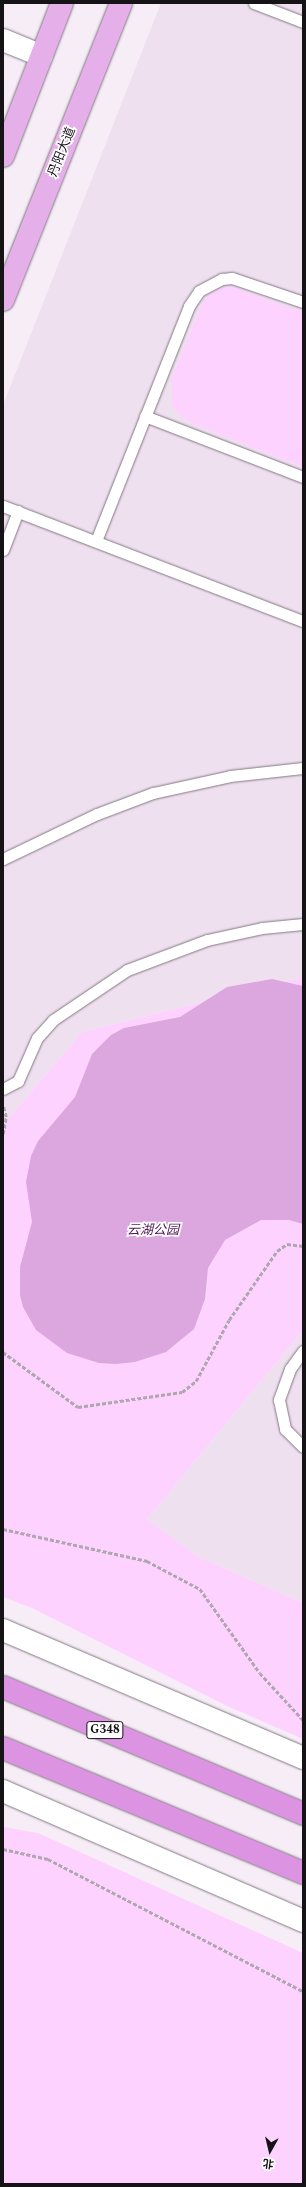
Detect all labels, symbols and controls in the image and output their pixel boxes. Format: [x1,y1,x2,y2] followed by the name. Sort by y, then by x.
[45,125,79,179] street label: 丹阳大道
[127,1222,179,1238] park label: 云湖公园
[86,1720,124,1740] road number: G348
[250,2131,290,2171] north arrow
[262,2154,275,2173] text: 北

